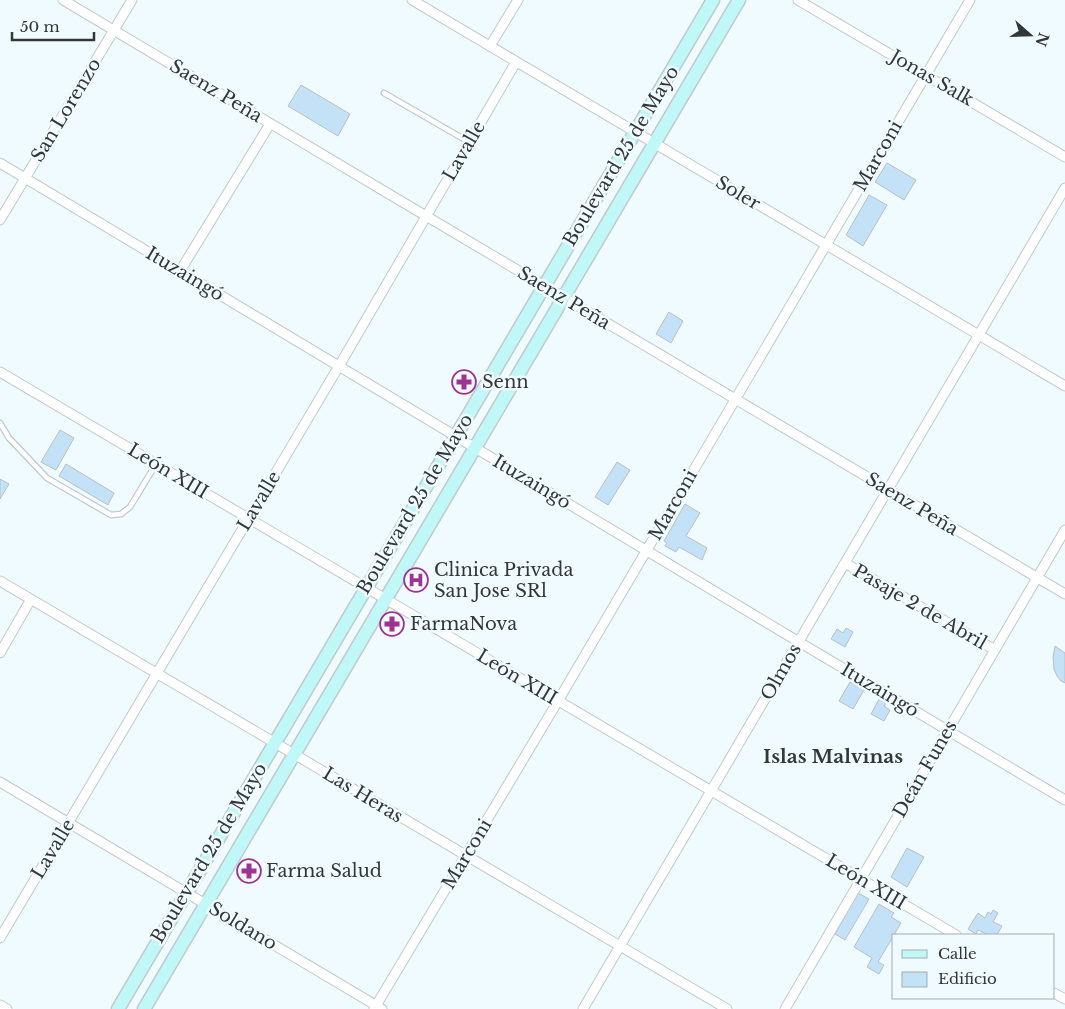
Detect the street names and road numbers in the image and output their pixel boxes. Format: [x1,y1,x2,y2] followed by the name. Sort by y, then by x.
[885,44,978,111] street label: Jonas Salk
[26,54,106,166] street label: San Lorenzo
[166,55,266,127] street label: Saenz Peña
[558,62,684,250] street label: Boulevard 25 de Mayo
[438,117,490,185] street label: Lavalle
[849,117,907,195] street label: Marconi
[712,171,765,215] street label: Soler
[142,242,228,306] street label: Ituzaingó
[514,262,614,334] street label: Saenz Peña
[352,410,478,598] street label: Boulevard 25 de Mayo
[124,439,212,503] street label: León XIII
[489,450,575,514] street label: Ituzaingó
[644,466,702,544] street label: Marconi
[233,467,285,535] street label: Lavalle
[862,468,962,540] street label: Saenz Peña
[849,560,991,654] street label: Pasaje 2 de Abril
[756,640,806,704] street label: Olmos
[473,645,561,709] street label: León XIII
[837,658,923,722] street label: Ituzaingó
[888,716,962,822] street label: Deán Funes
[146,759,272,947] street label: Boulevard 25 de Mayo
[319,762,407,828] street label: Las Heras
[27,815,79,883] street label: Lavalle
[437,815,497,893] street label: Marconi
[822,850,910,914] street label: León XIII
[205,897,281,955] street label: Soldano

